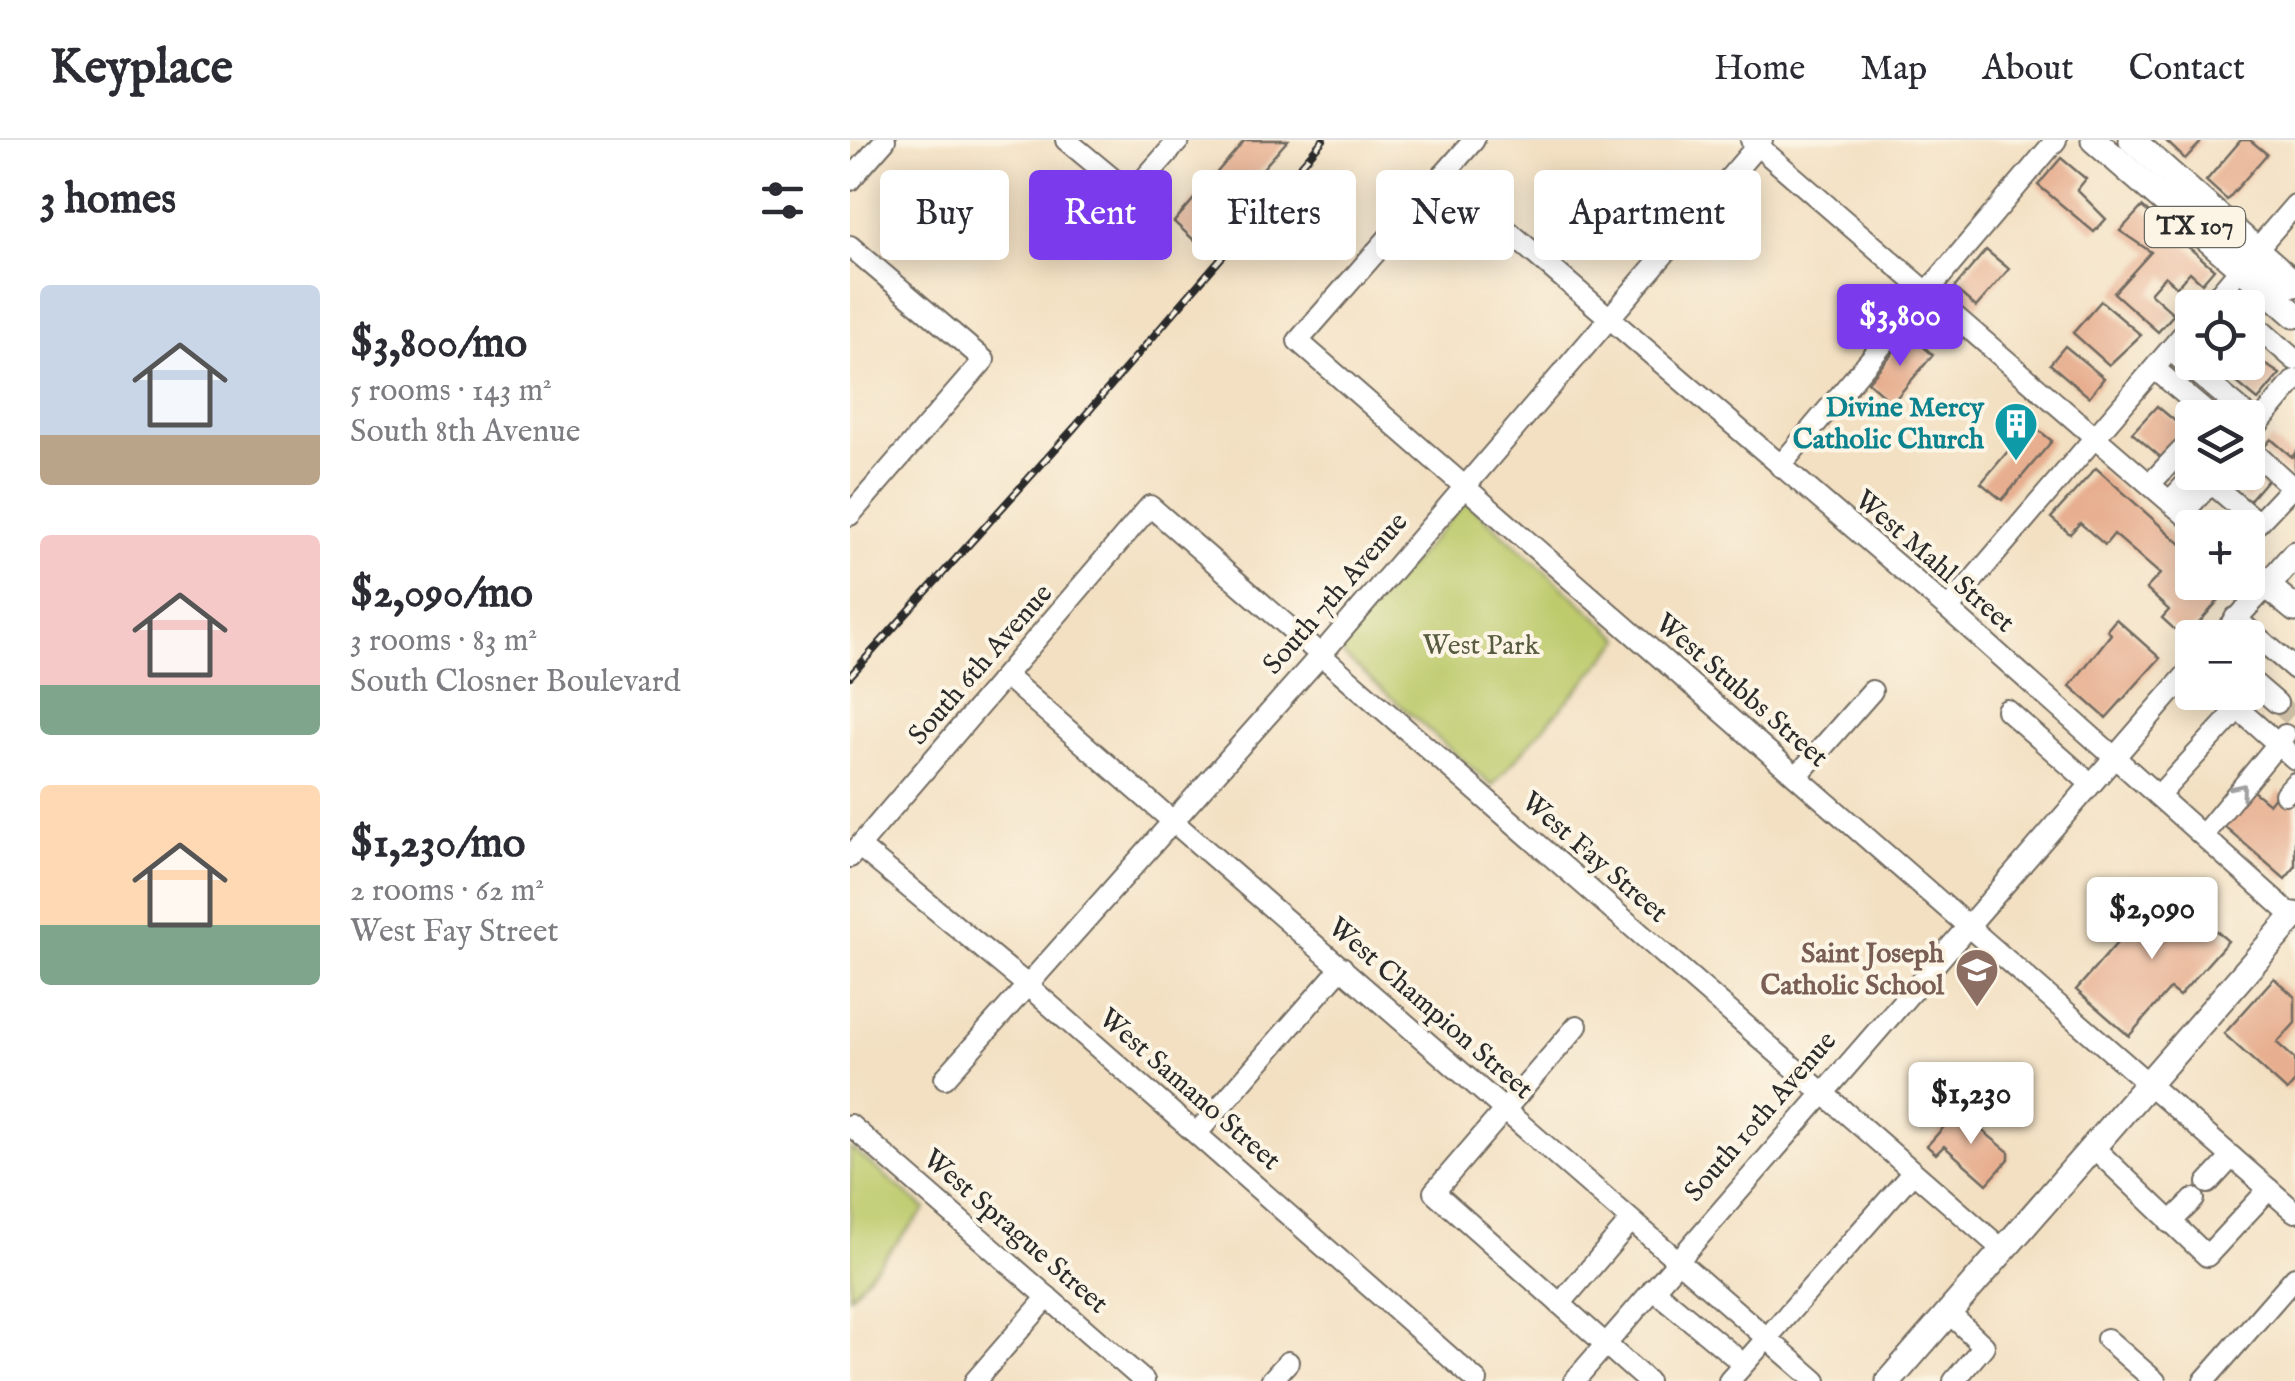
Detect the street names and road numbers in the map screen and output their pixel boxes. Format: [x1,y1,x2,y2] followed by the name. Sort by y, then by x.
[2145,207,2245,247] road number: TX 107
[1847,483,2021,641] street label: West Mahl Street
[1256,506,1416,682] street label: South 7th Avenue
[901,577,1061,753] street label: South 6th Avenue
[1647,606,1835,776] street label: West Stubbs Street
[1514,785,1675,931] street label: West Fay Street
[1320,910,1540,1108] street label: West Champion Street
[1091,1001,1287,1179] street label: West Samano Street
[1677,1024,1845,1210] street label: South 10th Avenue
[915,1142,1115,1322] street label: West Sprague Street

